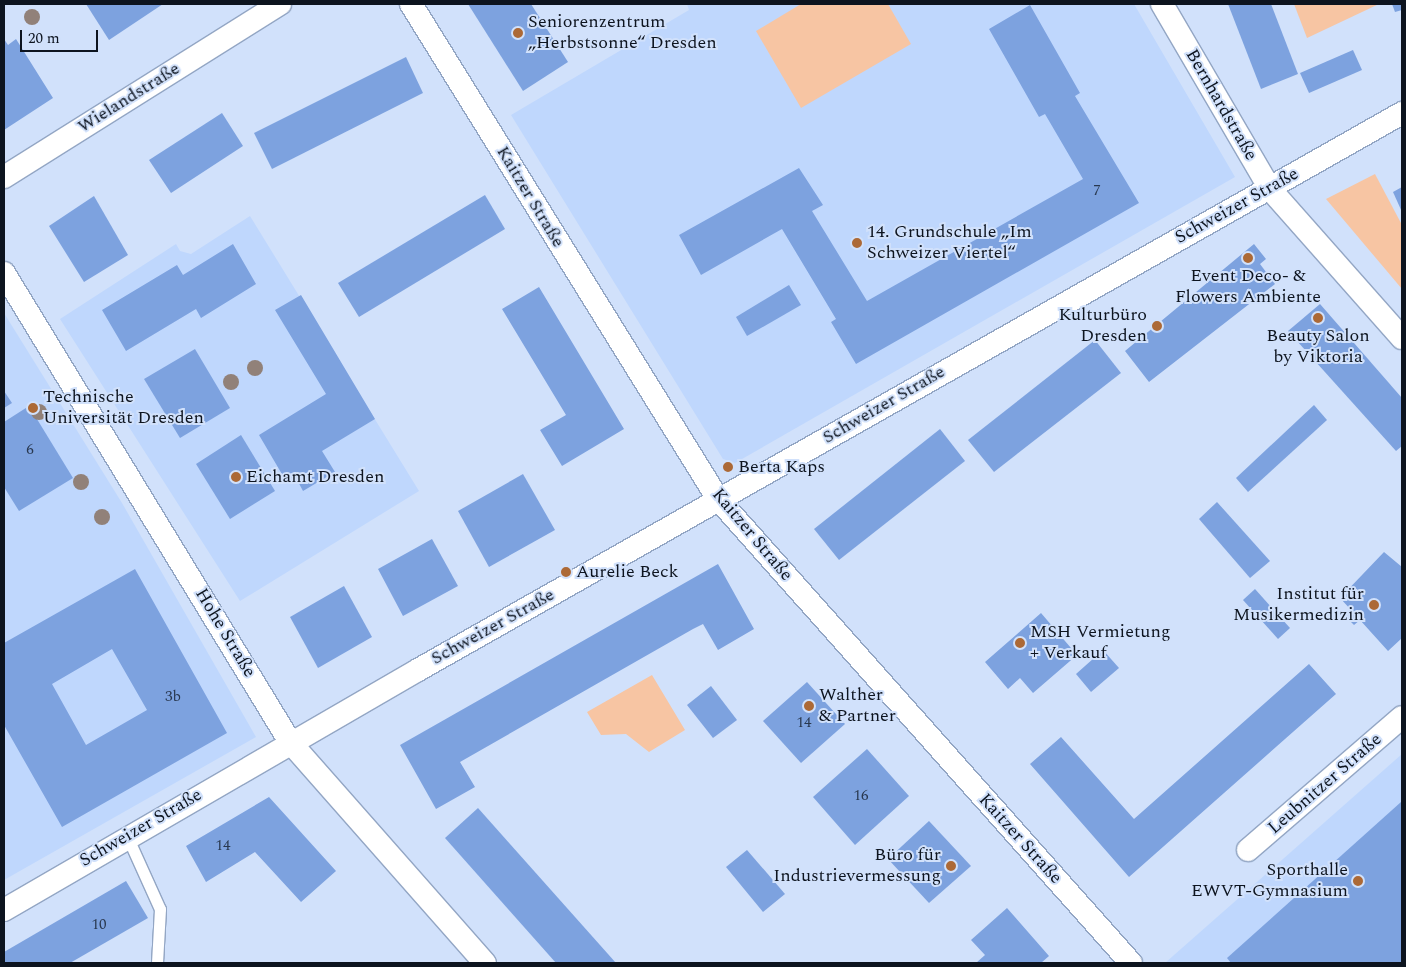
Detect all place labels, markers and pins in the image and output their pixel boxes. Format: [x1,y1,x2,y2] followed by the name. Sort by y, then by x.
[528,12,717,54] place label: Seniorenzentrum „Herbstsonne“ Dresden
[512,27,524,39] marker: Seniorenzentrum „Herbstsonne“ Dresden
[867,222,1032,264] place label: 14. Grundschule „Im Schweizer Viertel“
[851,237,863,249] marker: 14. Grundschule „Im Schweizer Viertel“
[1242,252,1254,264] marker: Event Deco- & Flowers Ambiente
[1175,266,1321,308] place label: Event Deco- & Flowers Ambiente
[1059,305,1147,348] place label: Kulturbüro Dresden
[1312,312,1324,324] marker: Beauty Salon by Viktoria
[1151,320,1163,332] marker: Kulturbüro Dresden
[1266,326,1370,368] place label: Beauty Salon by Viktoria
[43,387,204,429] place label: Technische Universität Dresden
[27,402,39,414] marker: Technische Universität Dresden
[738,456,825,478] place label: Berta Kaps
[722,461,734,473] marker: Berta Kaps
[246,466,384,488] place label: Eichamt Dresden
[230,471,242,483] marker: Eichamt Dresden
[576,561,679,583] place label: Aurelie Beck
[560,566,572,578] marker: Aurelie Beck
[1233,584,1364,626] place label: Institut für Musikermedizin
[1368,599,1380,611] marker: Institut für Musikermedizin
[1030,622,1171,664] place label: MSH Vermietung + Verkauf
[1014,637,1026,649] marker: MSH Vermietung + Verkauf
[819,685,896,728] place label: Walther & Partner
[803,700,815,712] marker: Walther & Partner
[773,845,941,888] place label: Büro für Industrievermessung
[945,860,957,872] marker: Büro für Industrievermessung
[1191,860,1348,902] place label: Sporthalle EWVT-Gymnasium
[1352,875,1364,887] marker: Sporthalle EWVT-Gymnasium

